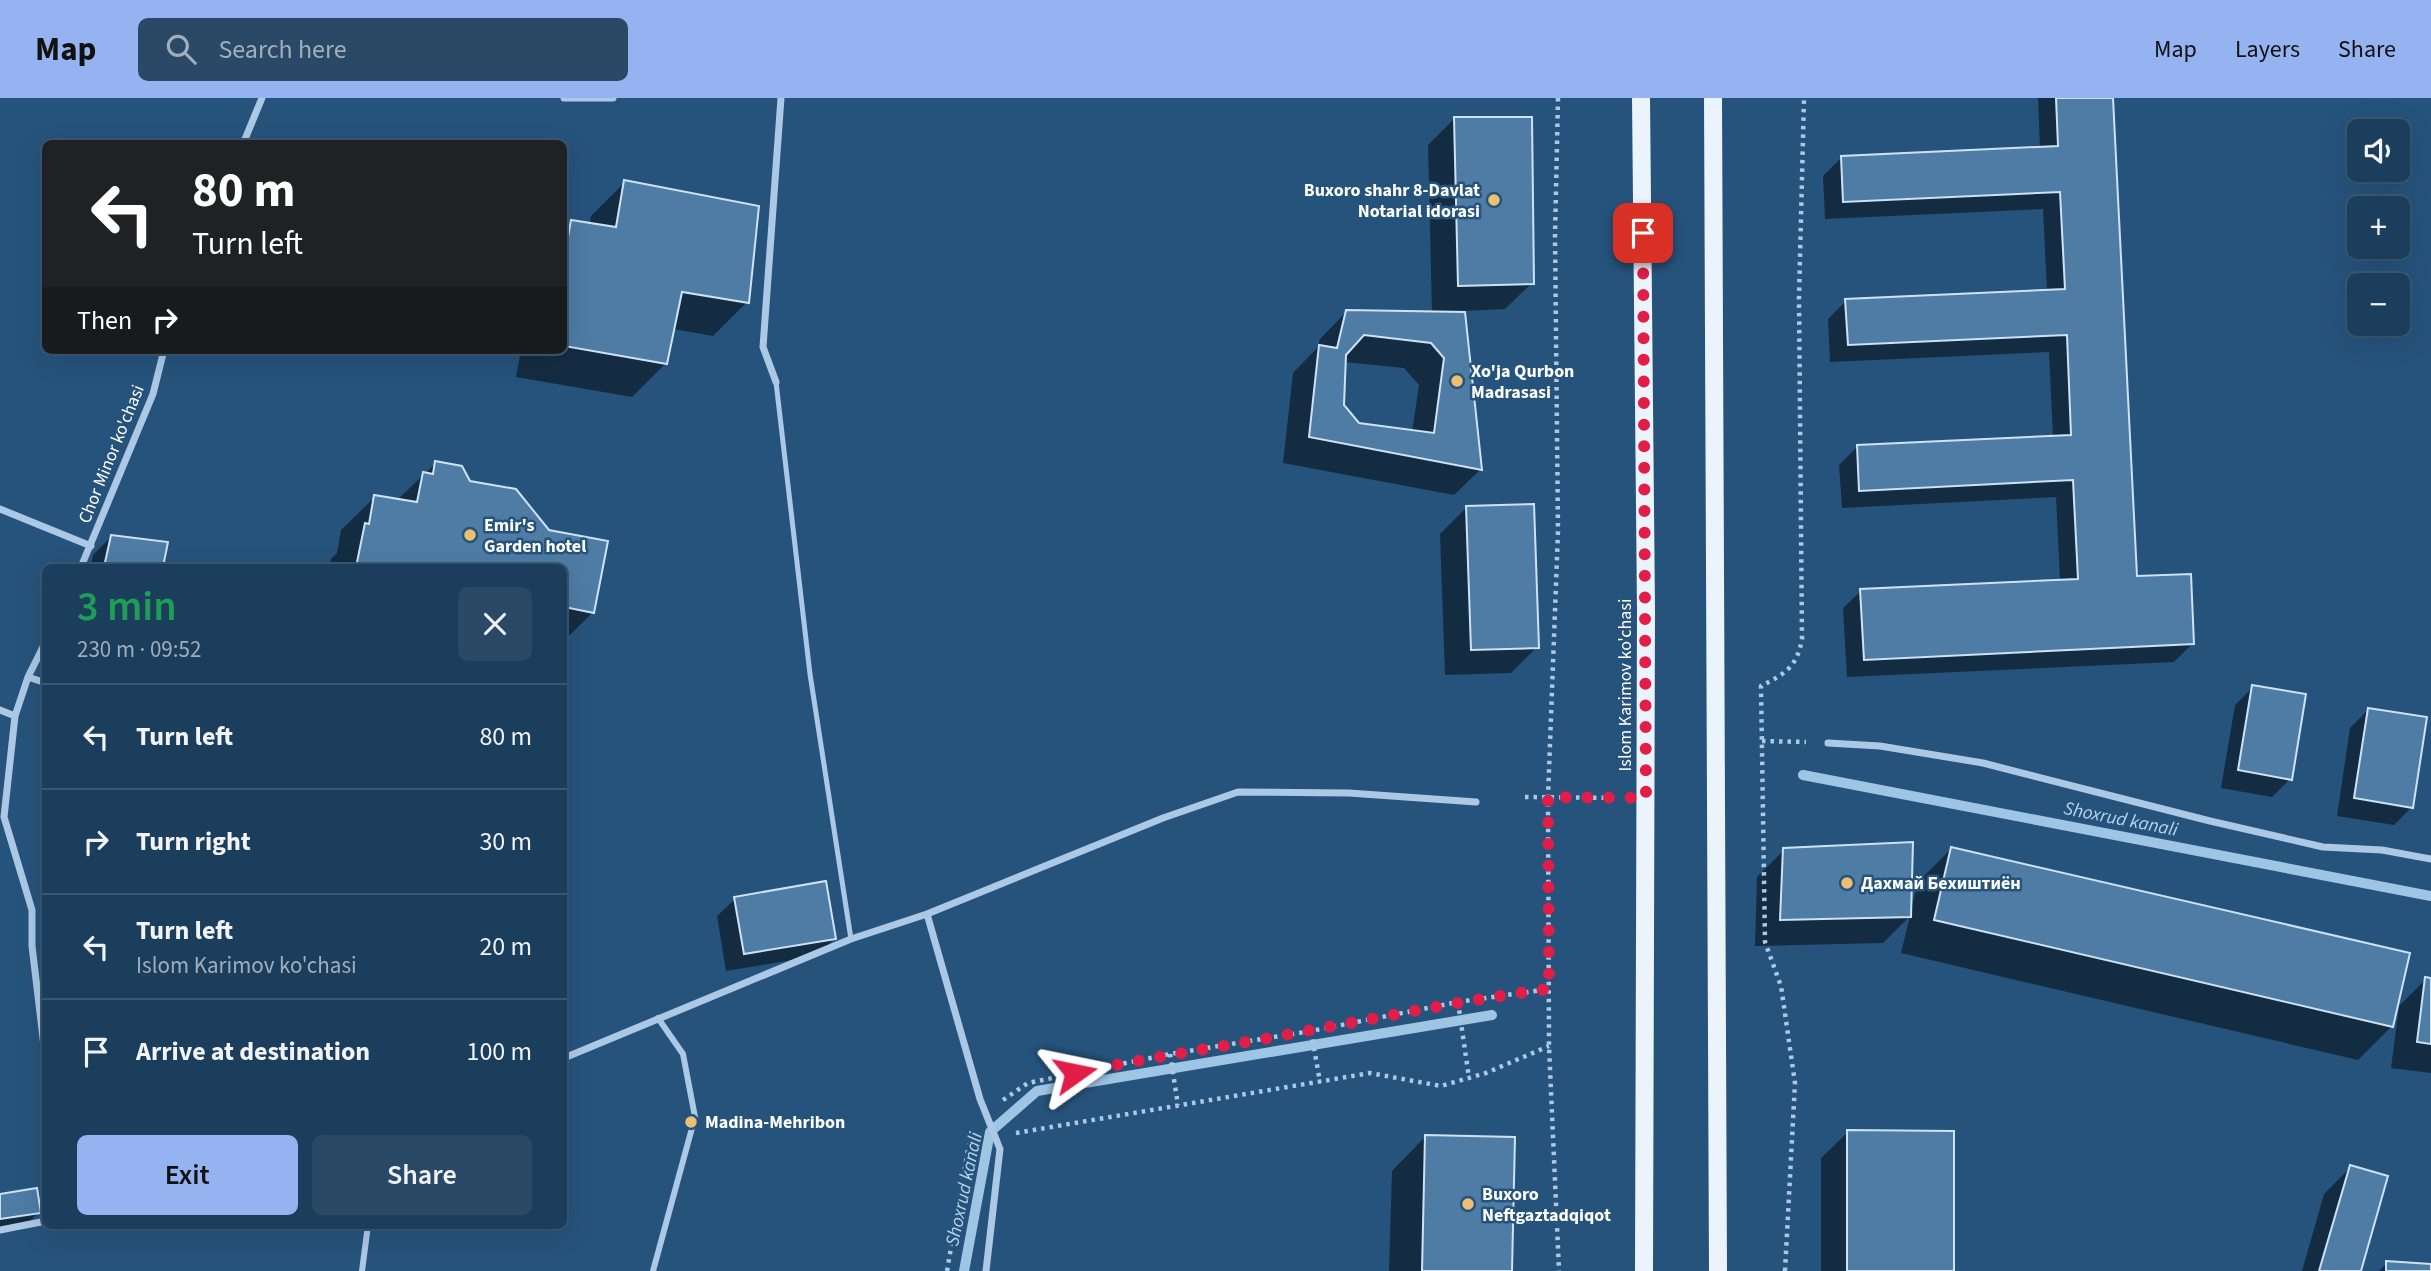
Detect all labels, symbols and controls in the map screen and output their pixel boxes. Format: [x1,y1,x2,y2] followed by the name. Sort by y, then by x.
[138,18,628,81] search box
[35,26,96,73] text: Map
[162,30,200,68] icon: search
[218,31,347,68] text: Search here
[2154,32,2197,67] text: Map
[2235,32,2300,67] text: Layers
[2338,32,2396,67] text: Share
[2347,119,2410,336] map controls
[2347,119,2410,182] button: sound
[192,156,296,226] text: 80 m
[77,168,168,259] icon: left
[1304,178,1480,224] place label: Buxoro shahr 8-Davlat Notarial idorasi
[1486,192,1502,208] marker: Buxoro shahr 8-Davlat Notarial idorasi
[2347,196,2410,259] button: +
[1613,203,1673,263] pin
[1624,214,1662,252] icon: arrive
[192,221,303,267] text: Turn left
[2347,273,2410,336] button: −
[146,301,184,339] icon: right
[77,302,132,339] text: Then
[1471,359,1574,405] place label: Xo'ja Qurbon Madrasasi
[1449,373,1465,389] marker: Xo'ja Qurbon Madrasasi
[72,381,151,527] street label: Chor Minor ko'chasi
[484,513,586,559] place label: Emir's Garden hotel
[462,527,478,543] marker: Emir's Garden hotel
[77,577,177,637] text: 3 min
[458,587,532,661] button: close
[1613,599,1638,771] street label: Islom Karimov ko'chasi
[77,633,201,666] text: 230 m · 09:52
[77,718,115,756] icon: left
[136,718,233,755] text: Turn left
[479,718,532,755] text: 80 m
[2061,795,2181,844] water label: Shoxrud kanali
[77,823,115,861] icon: right
[136,823,251,860] text: Turn right
[479,823,532,860] text: 30 m
[1861,871,2021,896] place label: Дахмай Бехиштиён
[1839,875,1855,891] marker: Дахмай Бехиштиён
[136,912,233,949] text: Turn left
[77,928,115,966] icon: left
[479,928,532,965] text: 20 m
[136,949,357,982] text: Islom Karimov ko'chasi
[77,1033,115,1071] icon: arrive
[136,1033,370,1070] text: Arrive at destination
[466,1033,532,1070] text: 100 m
[1038,1036,1112,1110] position arrow
[705,1110,845,1135] place label: Madina-Mehribon
[683,1114,699,1130] marker: Madina-Mehribon
[939,1129,990,1249] water label: Shoxrud kanali
[77,1135,298,1215] button: Exit
[312,1135,532,1215] button: Share
[1482,1182,1611,1228] place label: Buxoro Neftgaztadqiqot
[1460,1196,1476,1212] marker: Buxoro Neftgaztadqiqot

